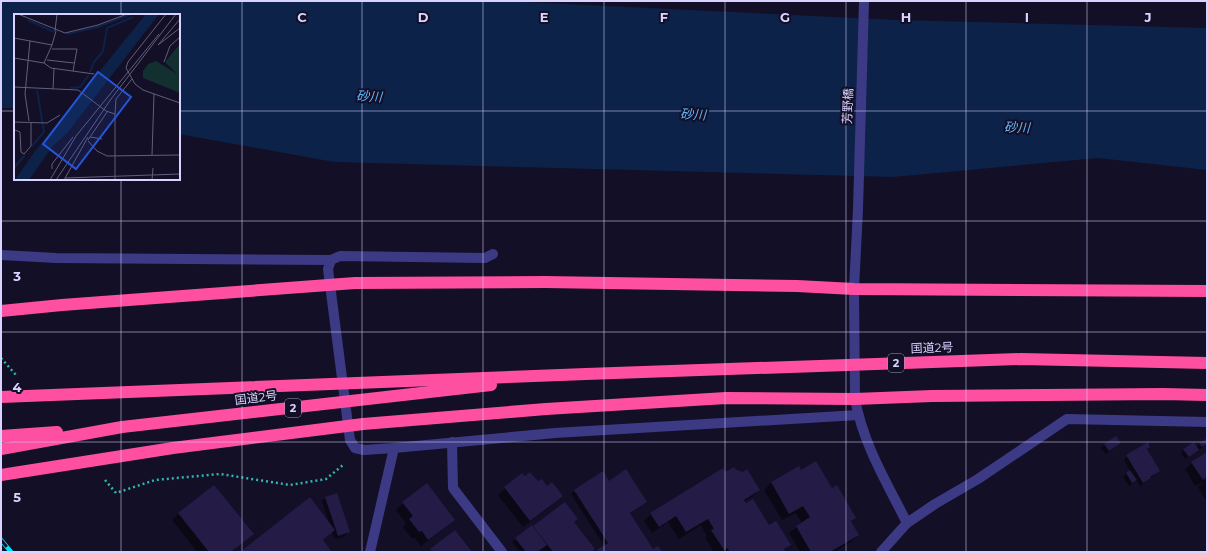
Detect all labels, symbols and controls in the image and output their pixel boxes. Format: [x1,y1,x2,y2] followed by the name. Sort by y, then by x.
[297,9,307,25] text: C
[418,9,429,25] text: D
[540,9,549,25] text: E
[660,9,668,25] text: F
[780,9,790,25] text: G
[901,9,911,25] text: H
[1025,9,1029,25] text: I
[1143,9,1152,25] text: J
[14,14,180,180] inset map
[356,87,384,105] water label: 砂川
[839,88,856,124] street label: 芳野橋
[680,105,708,123] water label: 砂川
[1004,119,1032,136] water label: 砂川
[12,268,21,284] text: 3
[910,339,954,356] street label: 国道2号
[888,354,904,372] road number: 2
[13,379,22,395] text: 4
[234,387,278,408] street label: 国道2号
[285,399,301,417] road number: 2
[13,489,21,505] text: 5

